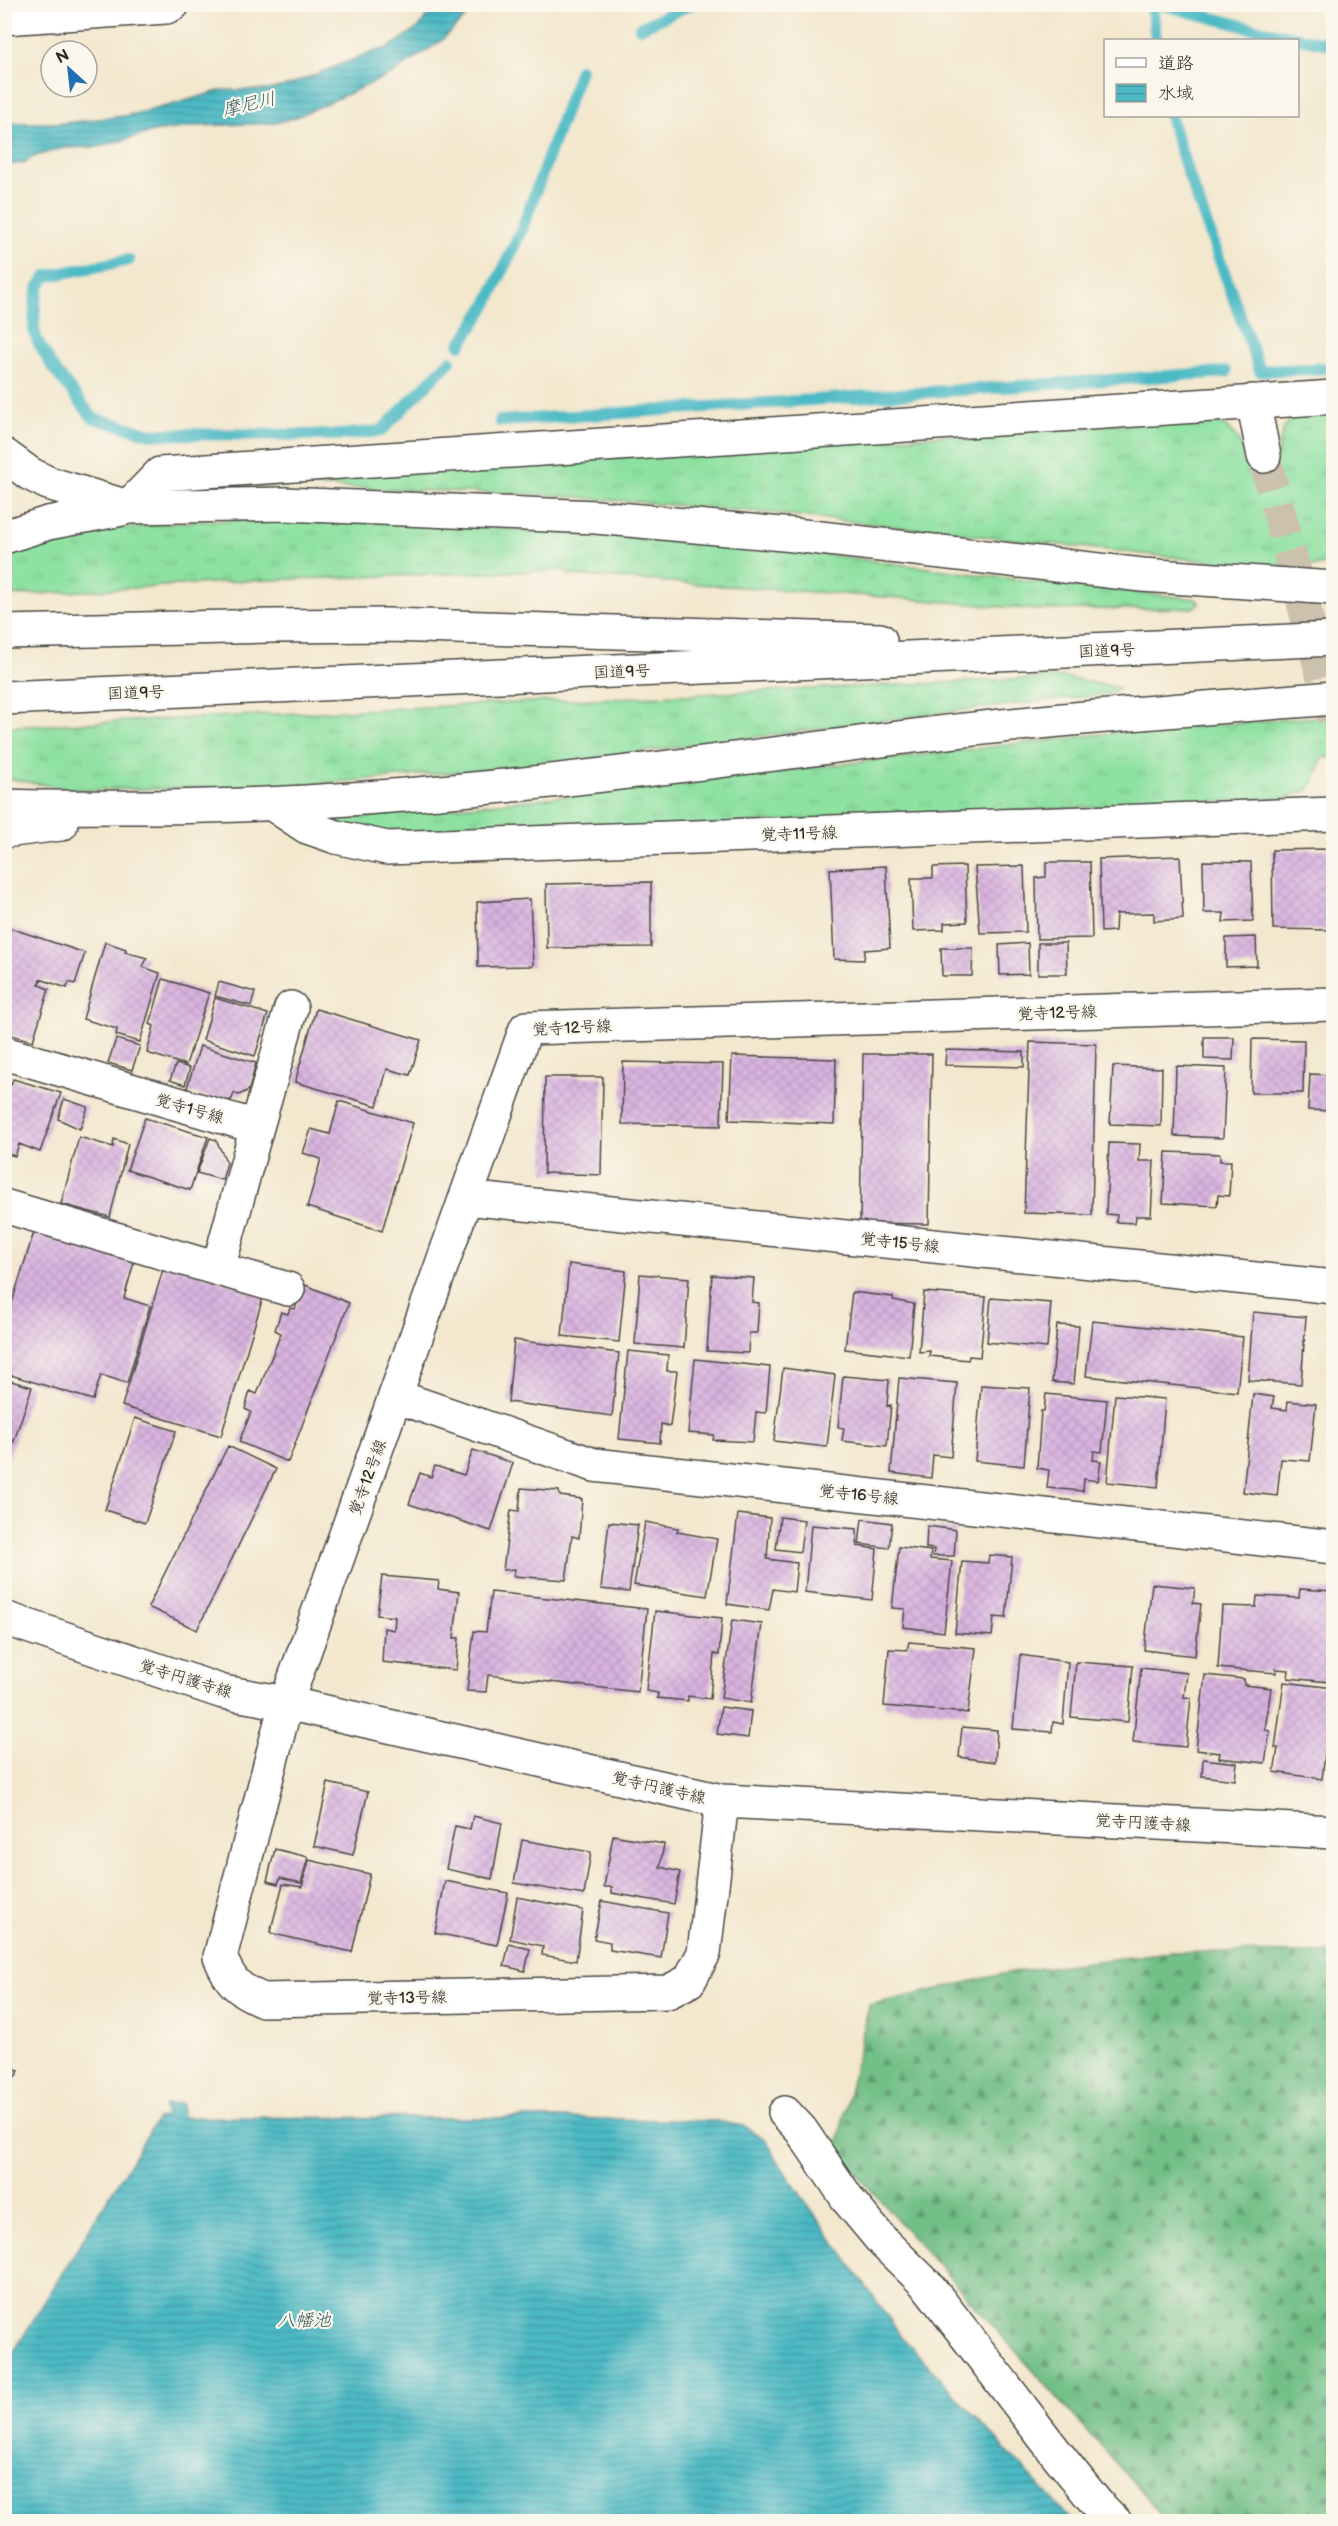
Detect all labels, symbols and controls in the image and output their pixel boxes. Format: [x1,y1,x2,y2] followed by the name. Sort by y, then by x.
[39,39,99,99] north arrow
[1104,39,1299,117] legend
[53,46,73,68] text: N
[1158,53,1194,74] text: 道路
[1158,83,1194,104] text: 水域
[220,88,278,121] water label: 摩尼川
[1078,641,1136,662] street label: 国道9号
[593,662,651,683] street label: 国道9号
[107,683,165,704] street label: 国道9号
[761,824,838,845] street label: 覚寺11号線
[1017,1003,1097,1024] street label: 覚寺12号線
[532,1017,612,1040] street label: 覚寺12号線
[153,1091,226,1128] street label: 覚寺1号線
[859,1230,940,1257] street label: 覚寺15号線
[346,1437,391,1518] street label: 覚寺12号線
[818,1482,900,1509] street label: 覚寺16号線
[137,1656,234,1703] street label: 覚寺円護寺線
[610,1768,708,1809] street label: 覚寺円護寺線
[1094,1811,1191,1835] street label: 覚寺円護寺線
[367,1988,447,2009] street label: 覚寺13号線
[277,2310,332,2331] water label: 八幡池

